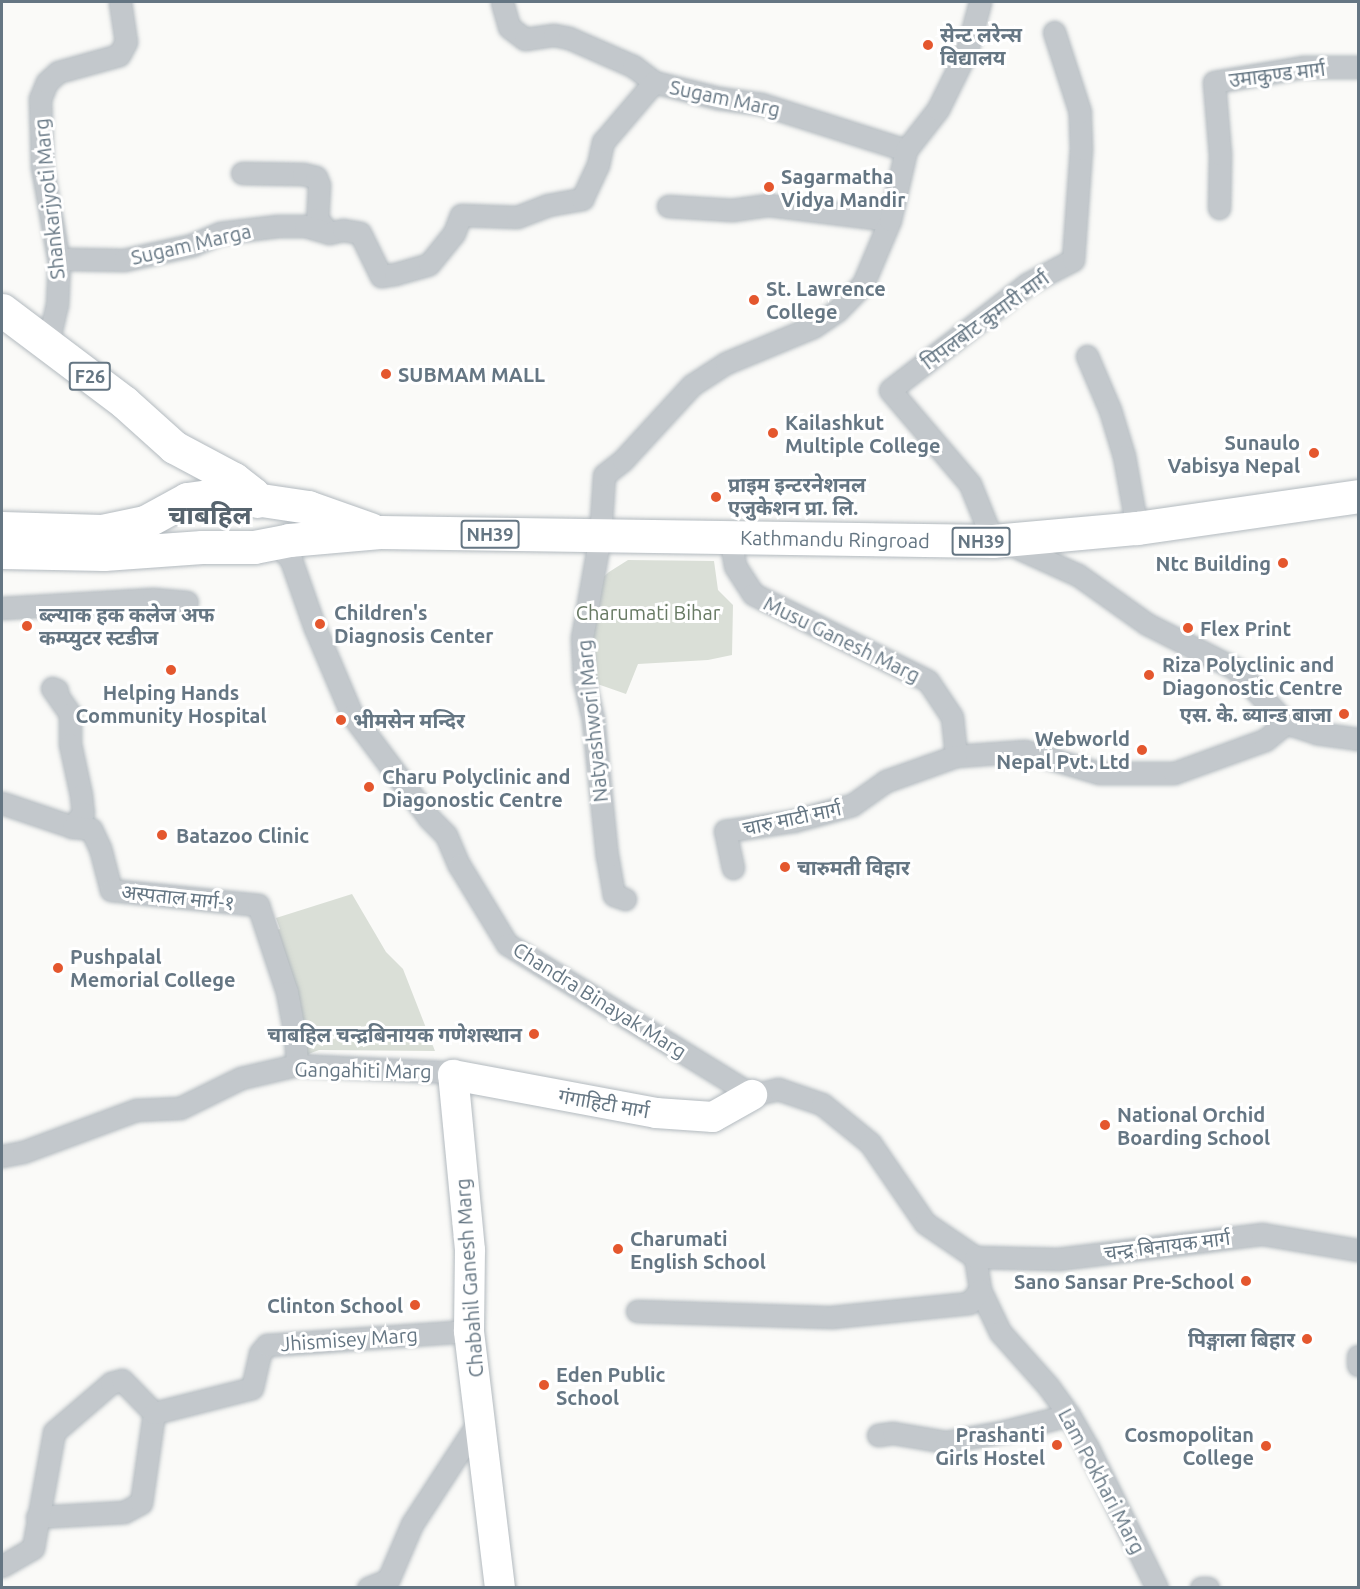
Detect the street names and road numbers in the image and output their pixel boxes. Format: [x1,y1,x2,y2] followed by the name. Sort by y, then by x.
[1228,56,1326,92] street label: उमाकुण्ड मार्ग
[668,75,782,121] street label: Sugam Marg
[29,117,69,281] street label: Shankarjyoti Marg
[129,219,253,269] street label: Sugam Marga
[917,266,1053,374] street label: पिपलबोट कुमारी मार्ग
[68,361,112,391] road number: F26
[460,519,520,549] road number: NH39
[740,525,930,553] street label: Kathmandu Ringroad
[951,526,1011,556] road number: NH39
[760,591,924,687] street label: Musu Ganesh Marg
[572,639,612,803] street label: Natyashwori Marg
[741,796,843,840] street label: चारु माटी मार्ग
[120,879,236,915] street label: अस्पताल मार्ग-१
[509,937,691,1063] street label: Chandra Binayak Marg
[294,1057,432,1083] street label: Gangahiti Marg
[557,1083,651,1123] street label: गंगाहिटी मार्ग
[450,1178,488,1378] street label: Chabahil Ganesh Marg
[1103,1225,1231,1265] street label: चन्द्र बिनायक मार्ग
[280,1322,418,1356] street label: Jhismisey Marg
[1054,1404,1150,1558] street label: Lam Pokhari Marg

